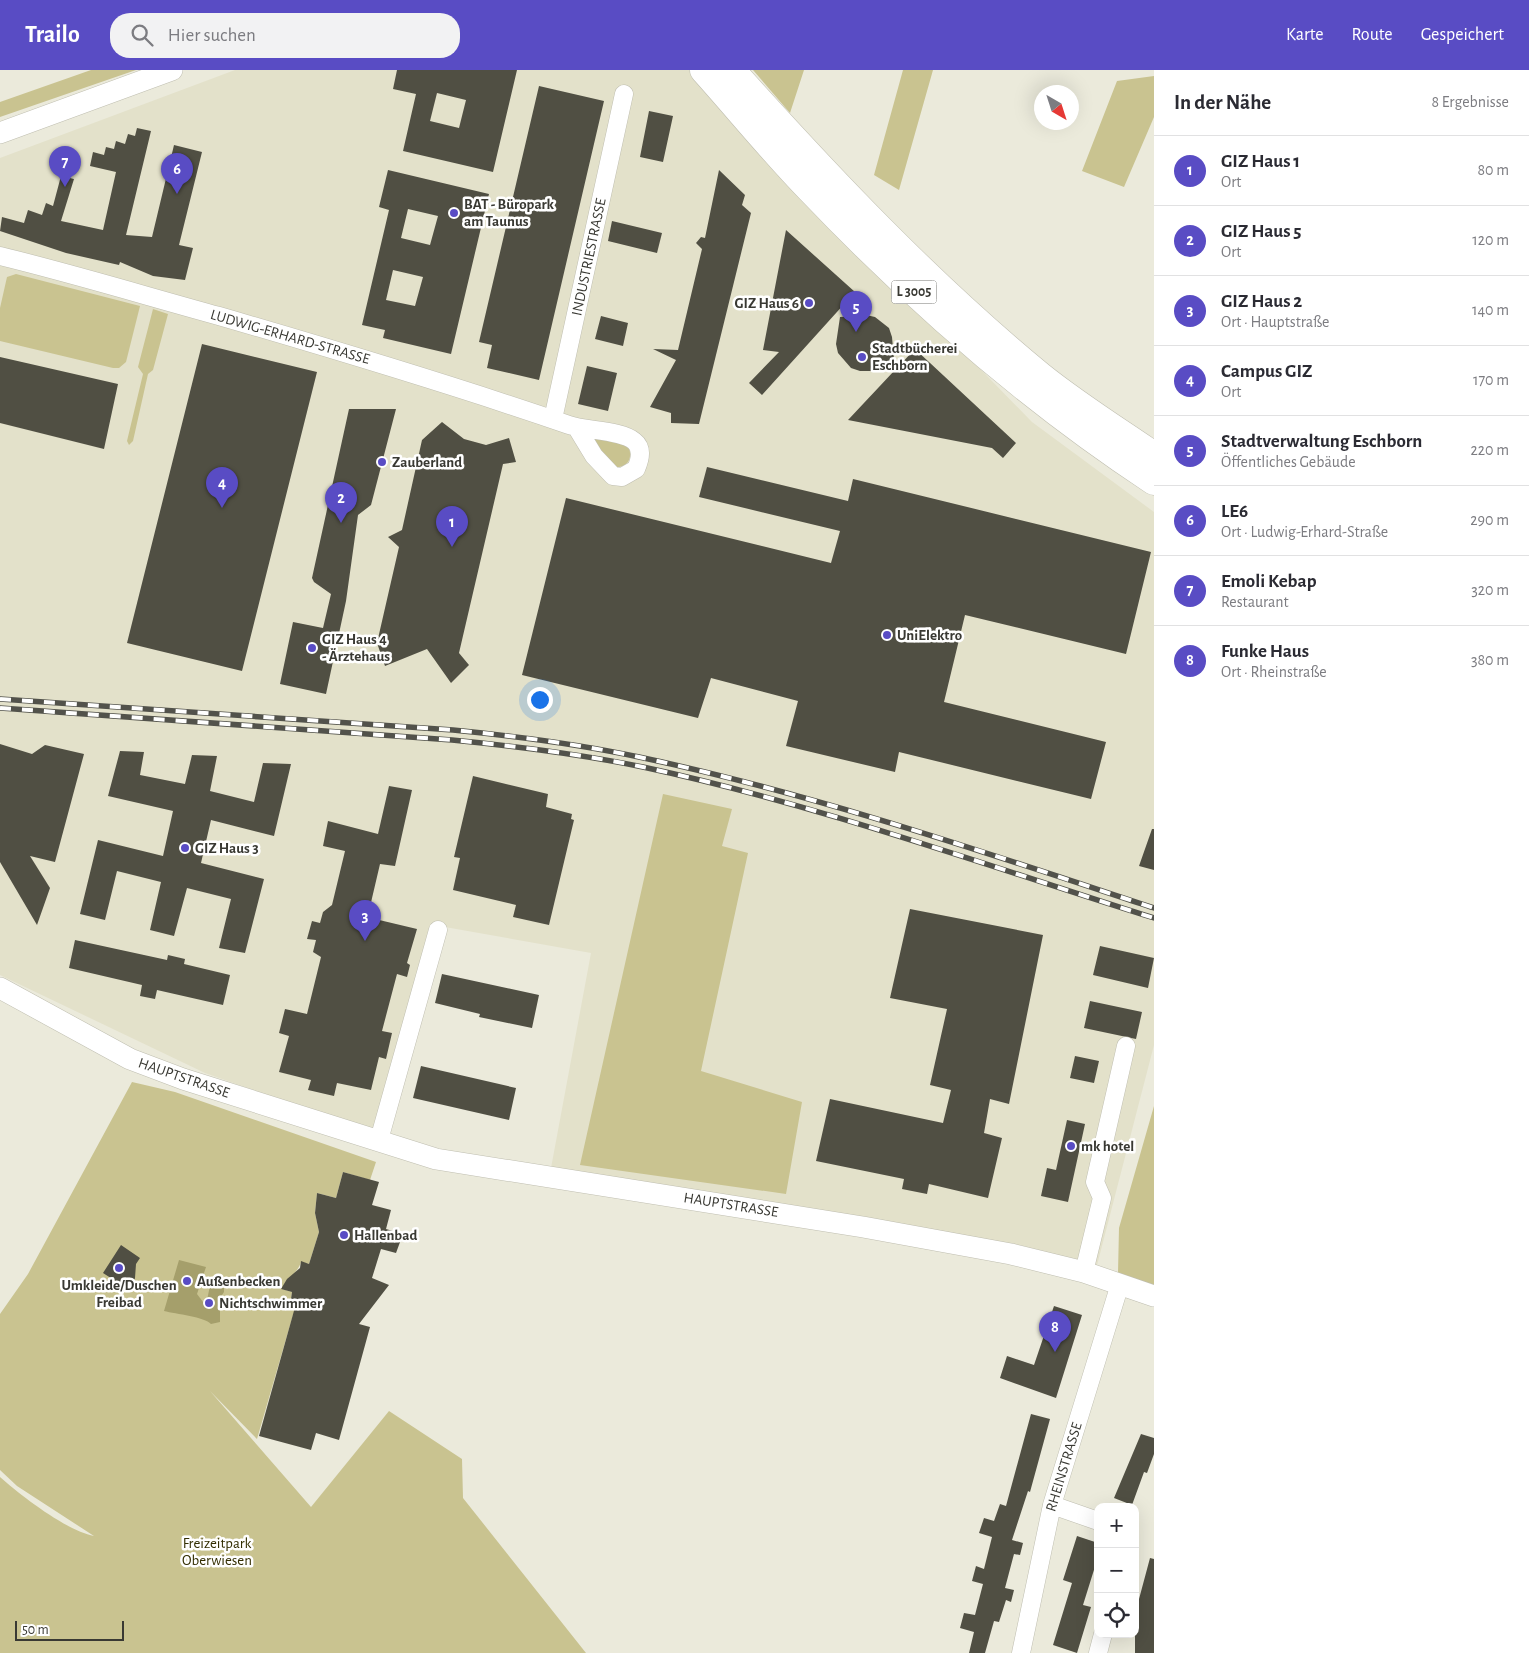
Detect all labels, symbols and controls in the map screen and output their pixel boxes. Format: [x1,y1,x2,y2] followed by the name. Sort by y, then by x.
[110,13,460,58] search box
[128,21,156,49] icon: search
[25,23,80,47] text: Trailo
[168,26,256,45] text: Hier suchen
[1286,26,1323,44] text: Karte
[1351,26,1393,44] text: Route
[1421,26,1504,44] text: Gespeichert
[1034,85,1079,130] north arrow
[1174,92,1271,113] text: In der Nähe
[1431,94,1509,110] text: 8 Ergebnisse
[49,146,81,187] pin: 7
[1221,152,1300,171] text: GIZ Haus 1
[161,153,193,194] pin: 6
[1187,162,1193,178] text: 1
[1478,162,1509,178] text: 80 m
[1221,174,1241,190] text: Ort
[464,197,555,229] place label: BAT - Büropark am Taunus
[569,197,609,317] street label: INDUSTRIESTRASSE
[448,207,460,219] marker: BAT - Büropark am Taunus
[1221,222,1302,241] text: GIZ Haus 5
[1186,232,1194,248] text: 2
[1472,232,1509,248] text: 120 m
[1221,244,1241,260] text: Ort
[892,280,936,303] road number: L 3005
[840,291,872,332] pin: 5
[1221,292,1302,311] text: GIZ Haus 2
[735,296,799,311] place label: GIZ Haus 6
[803,297,815,309] marker: GIZ Haus 6
[1187,302,1193,318] text: 3
[1472,302,1509,318] text: 140 m
[209,307,371,367] street label: LUDWIG-ERHARD-STRASSE
[1221,314,1329,330] text: Ort · Hauptstraße
[872,341,957,373] place label: Stadtbücherei Eschborn
[856,351,868,363] marker: Stadtbücherei Eschborn
[1221,362,1312,381] text: Campus GIZ
[1186,372,1194,388] text: 4
[1473,372,1509,388] text: 170 m
[1221,384,1241,400] text: Ort
[1221,432,1422,451] text: Stadtverwaltung Eschborn
[1187,442,1193,458] text: 5
[1471,442,1509,458] text: 220 m
[1221,454,1356,470] text: Öffentliches Gebäude
[392,455,462,470] place label: Zauberland
[376,456,388,468] marker: Zauberland
[206,467,238,508] pin: 4
[325,482,357,523] pin: 2
[1221,502,1248,521] text: LE6
[436,506,468,547] pin: 1
[1186,512,1194,528] text: 6
[1470,512,1509,528] text: 290 m
[1221,524,1388,540] text: Ort · Ludwig-Erhard-Straße
[1221,572,1317,591] text: Emoli Kebap
[1187,582,1193,598] text: 7
[1471,582,1509,598] text: 320 m
[1221,594,1289,610] text: Restaurant
[897,628,962,643] place label: UniElektro
[881,629,893,641] marker: UniElektro
[322,632,390,664] place label: GIZ Haus 4 - Ärztehaus
[306,642,318,654] marker: GIZ Haus 4 - Ärztehaus
[1221,642,1309,661] text: Funke Haus
[1186,652,1194,668] text: 8
[1471,652,1509,668] text: 380 m
[1221,664,1327,680] text: Ort · Rheinstraße
[527,687,553,713] your location
[195,841,259,856] place label: GIZ Haus 3
[179,842,191,854] marker: GIZ Haus 3
[349,900,381,941] pin: 3
[136,1055,232,1101] street label: HAUPTSTRASSE
[1081,1139,1134,1154] place label: mk hotel
[1065,1140,1077,1152] marker: mk hotel
[683,1190,779,1220] street label: HAUPTSTRASSE
[354,1228,417,1243] place label: Hallenbad
[338,1229,350,1241] marker: Hallenbad
[113,1262,125,1274] marker: Umkleide/Duschen Freibad
[197,1274,280,1289] place label: Außenbecken
[181,1275,193,1287] marker: Außenbecken
[61,1278,177,1310] place label: Umkleide/Duschen Freibad
[219,1296,323,1311] place label: Nichtschwimmer
[203,1297,215,1309] marker: Nichtschwimmer
[1039,1311,1071,1352] pin: 8
[1043,1421,1085,1513] street label: RHEINSTRASSE
[1094,1503,1139,1638] map controls
[1094,1503,1139,1548] button: +
[182,1536,252,1568] park label: Freizeitpark Oberwiesen
[1094,1548,1139,1593] button: −
[1094,1593,1139,1638] button: locate
[15,1618,124,1641] scale bar
[22,1623,49,1637] text: 50 m

